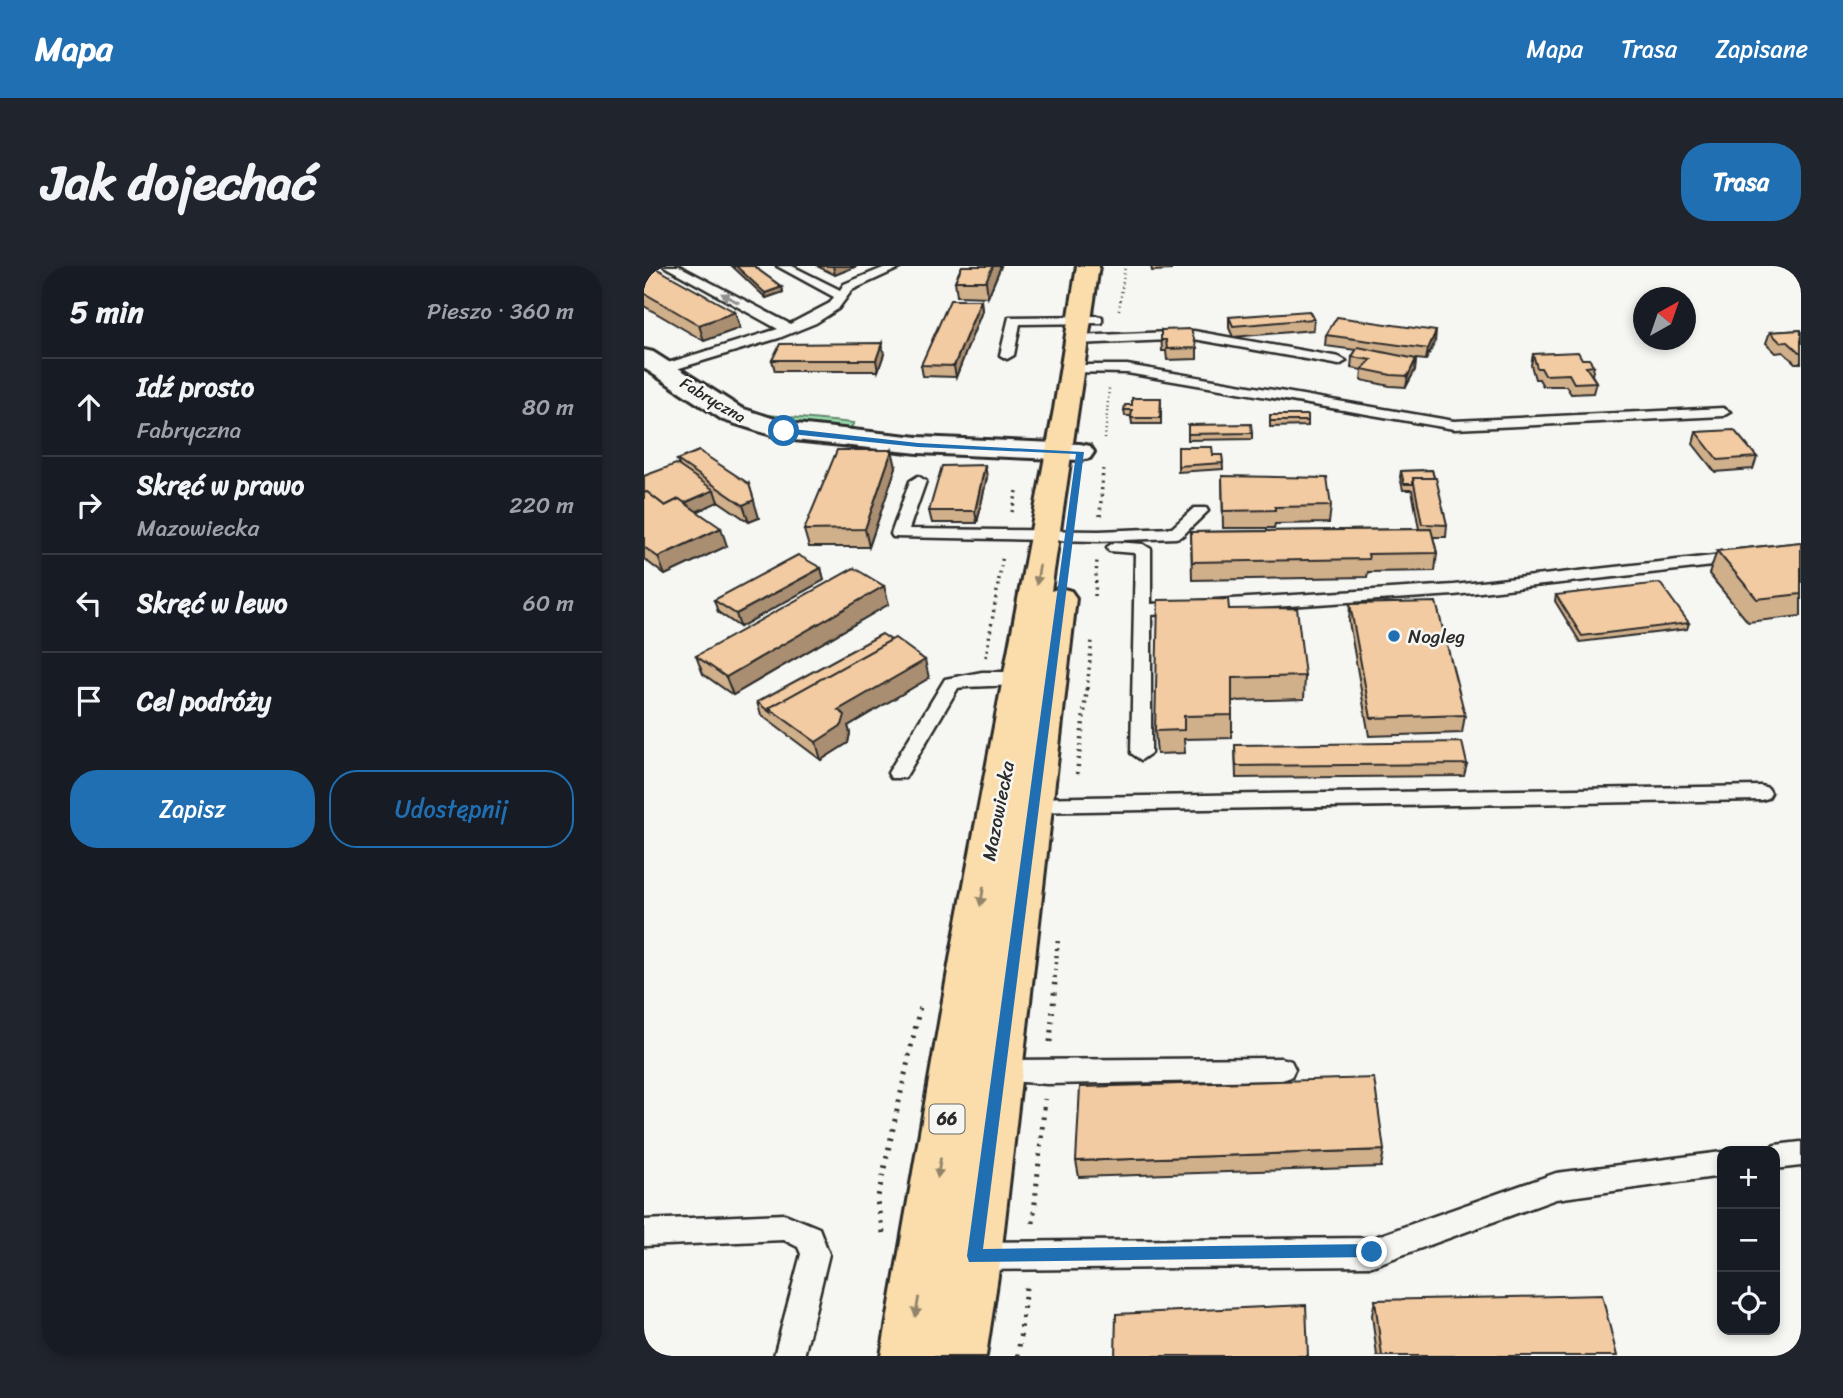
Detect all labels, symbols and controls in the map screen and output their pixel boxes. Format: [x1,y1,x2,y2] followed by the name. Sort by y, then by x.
[35,20,112,78] text: Mapa
[1527,28,1583,70] text: Mapa
[1621,28,1677,70] text: Trasa
[1715,28,1808,70] text: Zapisane
[42,139,316,226] text: Jak dojechać
[1681,143,1801,221] button: Trasa
[70,285,144,339] text: 5 min
[1633,287,1696,350] north arrow
[427,291,574,332] text: Pieszo · 360 m
[720,292,740,303] one-way arrow
[137,364,254,410] text: Idź prosto
[674,369,752,431] street label: Fabryczna
[522,387,574,428] text: 80 m
[70,388,108,426] icon: ahead
[137,410,241,451] text: Fabryczna
[768,415,799,446] route start
[137,462,304,508] text: Skręć w prawo
[509,485,574,526] text: 220 m
[70,486,108,524] icon: right
[137,508,259,549] text: Mazowiecka
[1032,564,1043,586] one-way arrow
[137,580,288,626] text: Skręć w lewo
[523,583,574,624] text: 60 m
[70,584,108,622] icon: left
[1408,620,1465,653] place label: Nogleg
[1386,628,1402,644] marker: Nogleg
[137,678,271,724] text: Cel podróży
[70,682,108,720] icon: arrive
[972,758,1024,864] street label: Mazowiecka
[70,770,315,848] button: Zapisz
[329,770,574,848] button: Udostępnij
[976,885,987,907] one-way arrow
[930,1104,964,1134] road number: 66
[1717,1146,1780,1335] map controls
[1717,1146,1780,1209] button: +
[933,1157,944,1179] one-way arrow
[1717,1209,1780,1272] button: −
[1356,1236,1387,1267] route end
[1717,1272,1780,1335] button: locate
[911,1296,922,1318] one-way arrow

